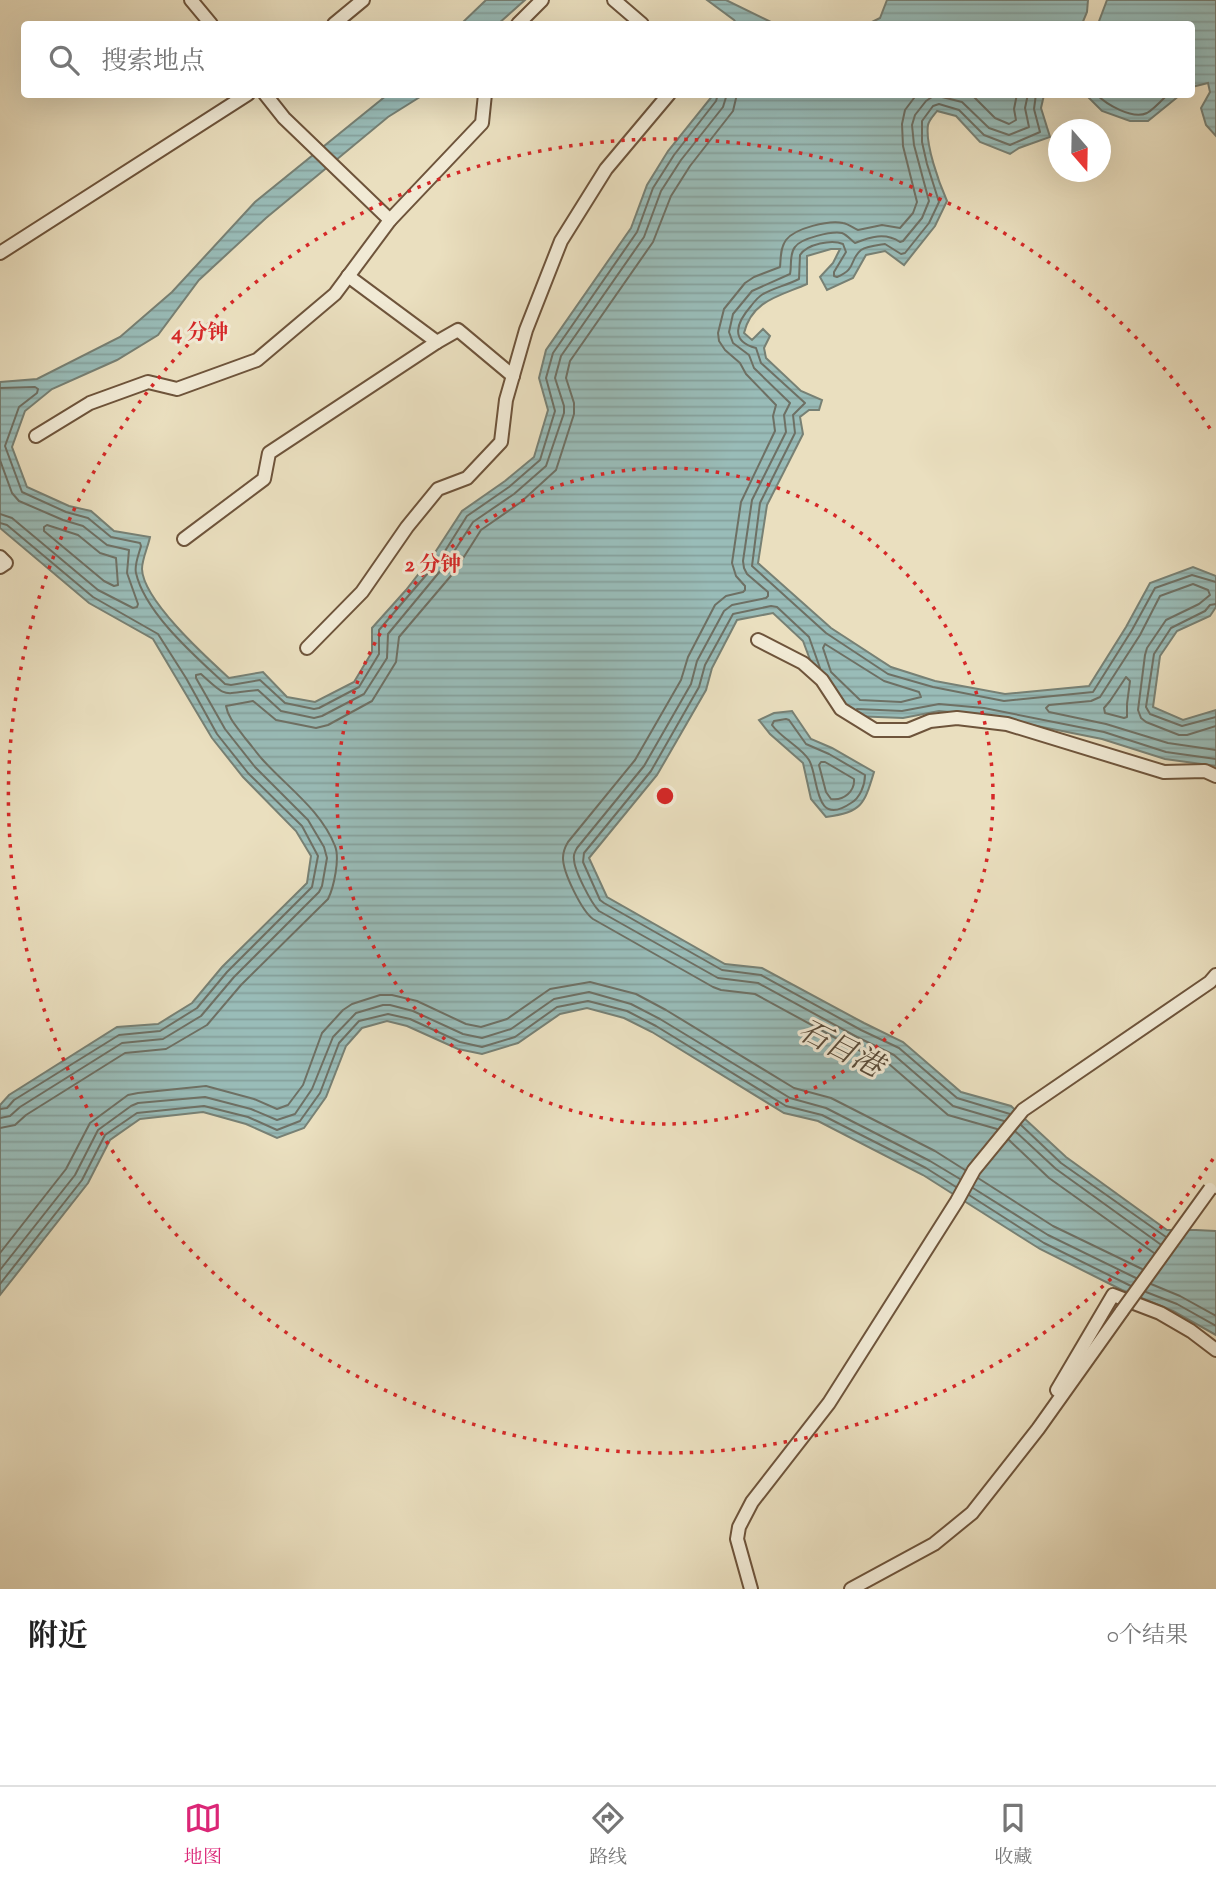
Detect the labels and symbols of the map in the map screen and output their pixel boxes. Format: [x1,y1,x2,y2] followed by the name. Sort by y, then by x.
[1048,119,1111,182] north arrow
[170,319,229,349] text: 4 分钟
[405,551,461,581] text: 2 分钟
[653,784,677,808] centre of rings
[790,1011,893,1092] water label: 石目港

